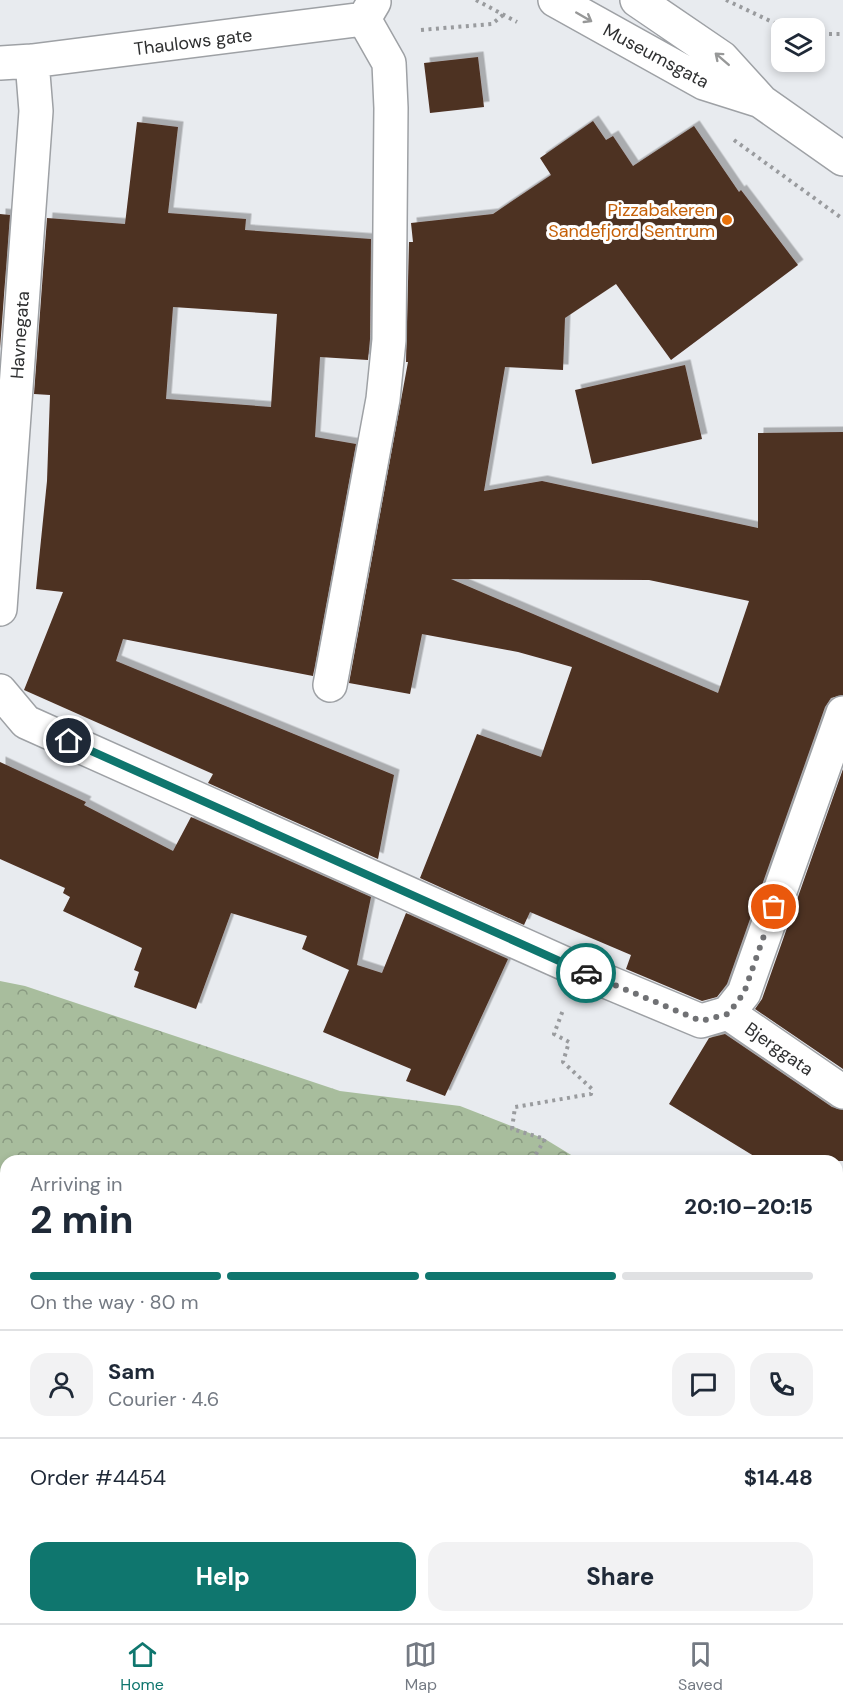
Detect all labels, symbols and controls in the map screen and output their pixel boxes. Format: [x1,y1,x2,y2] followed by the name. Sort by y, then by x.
[575,11,592,23] one-way arrow
[599,18,713,94] street label: Museumsgata
[771,18,825,72] map controls
[771,18,825,72] button: layers
[132,23,254,61] street label: Thaulows gate
[714,53,730,66] one-way arrow
[548,198,715,243] place label: Pizzabakeren Sandefjord Sentrum
[720,213,734,227] marker: Pizzabakeren Sandefjord Sentrum
[5,290,35,380] street label: Havnegata
[43,715,94,766] pin
[52,724,85,757] icon: home
[748,881,799,932] pin
[757,890,790,923] icon: bag
[556,943,616,1003] courier
[570,957,603,990] icon: car
[740,1017,818,1081] street label: Bjerggata
[30,1171,122,1197] text: Arriving in
[684,1192,813,1221] text: 20:10–20:15
[30,1194,134,1245] text: 2 min
[30,1289,198,1315] text: On the way · 80 m
[30,1353,93,1416] button: person
[672,1353,735,1416] button: chat
[750,1353,813,1416] button: phone
[108,1357,155,1386] text: Sam
[108,1386,219,1412] text: Courier · 4.6
[30,1463,166,1492] text: Order #4454
[744,1463,813,1492] text: $14.48
[30,1542,416,1611] button: Help
[428,1542,813,1611] button: Share
[120,1638,164,1695] tab: Home
[404,1638,437,1695] tab: Map
[678,1638,723,1695] tab: Saved

